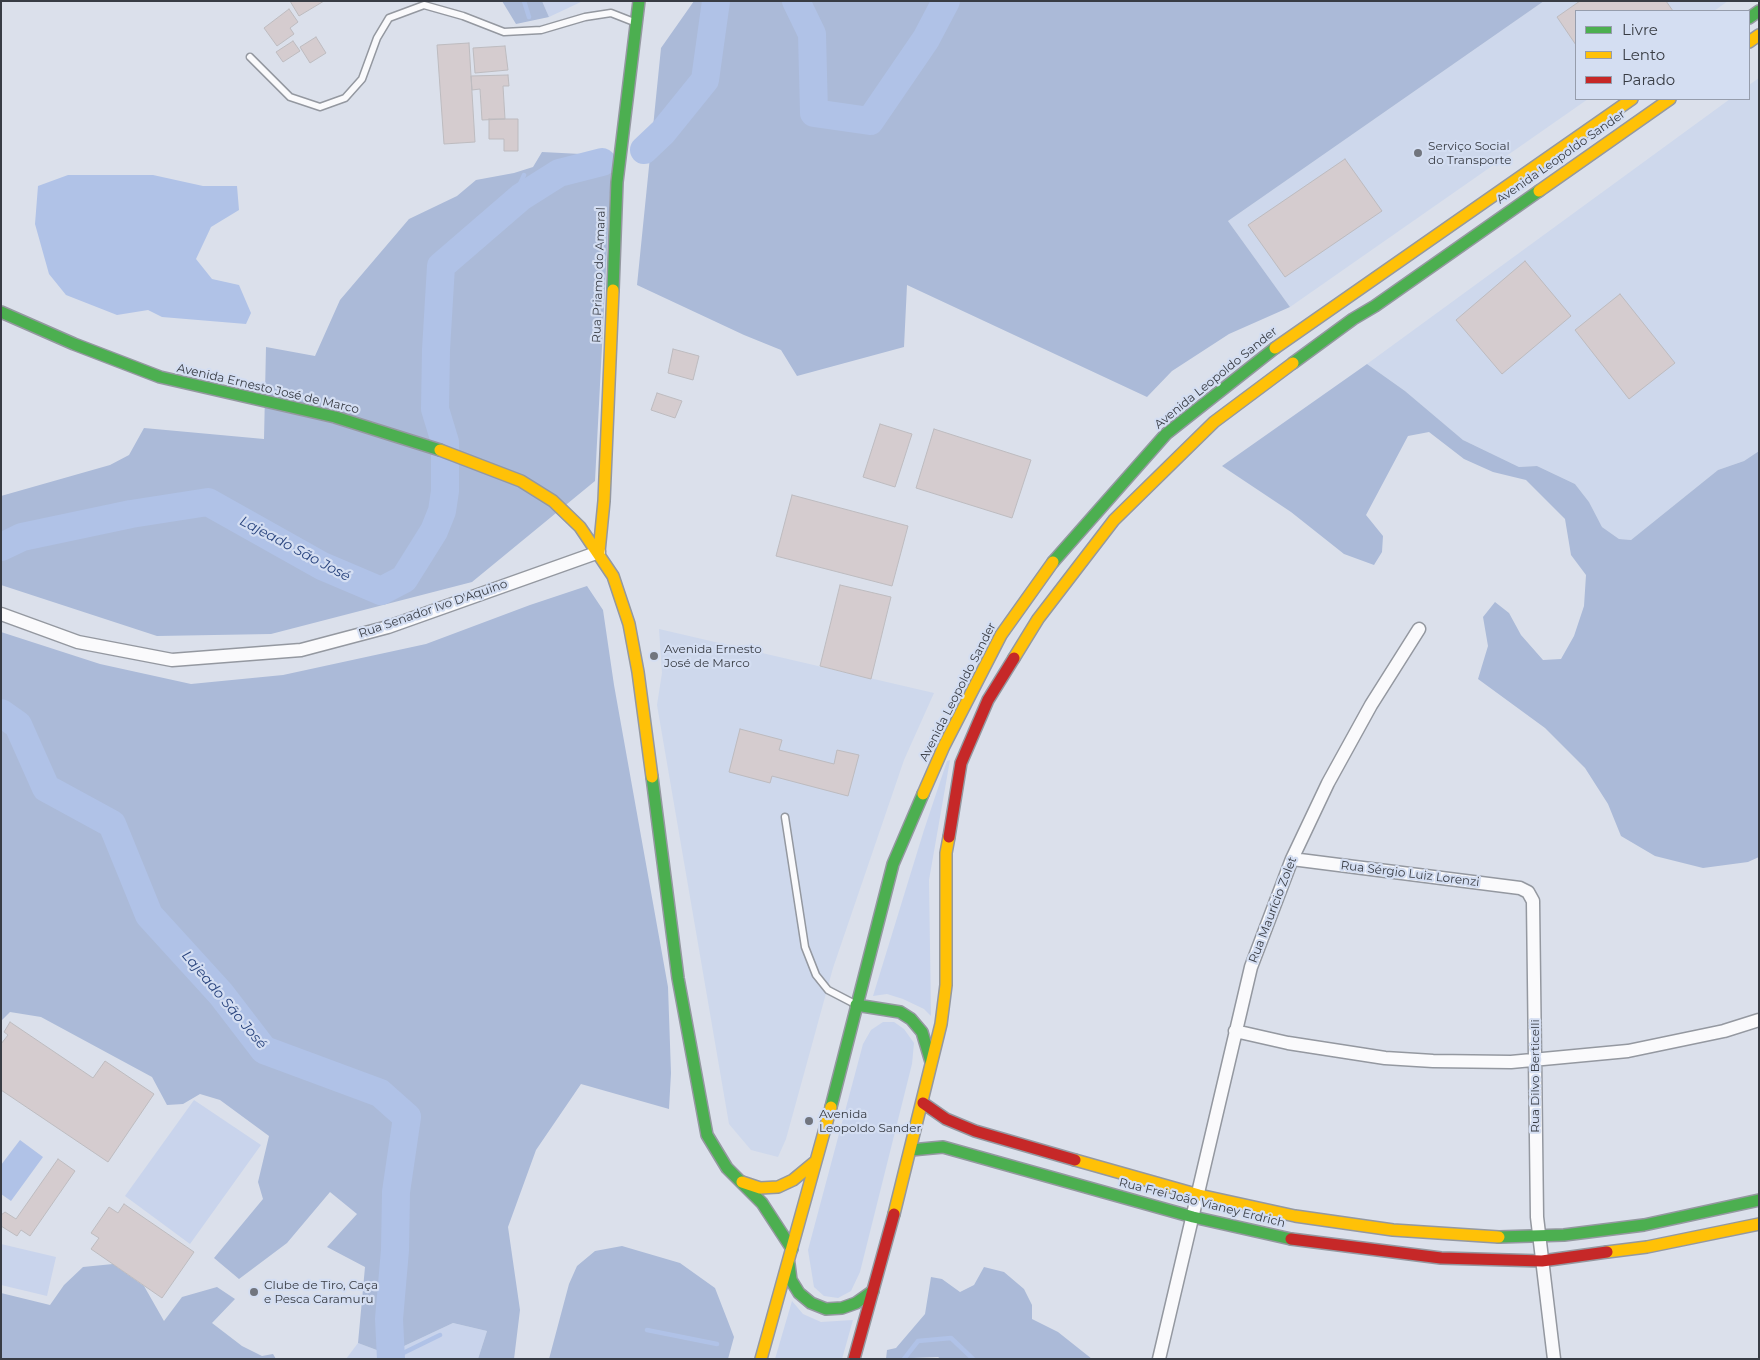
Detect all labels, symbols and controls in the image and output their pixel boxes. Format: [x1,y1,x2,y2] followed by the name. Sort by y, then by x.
[1575,10,1750,100] legend
[1622,20,1658,39] text: Livre
[1622,45,1665,64] text: Lento
[1622,70,1675,89] text: Parado
[1494,107,1628,207] street label: Avenida Leopoldo Sander
[1428,139,1511,167] place label: Serviço Social do Transporte
[1412,147,1424,159] marker: Serviço Social do Transporte
[589,207,609,343] street label: Rua Priamo do Amaral
[1152,324,1280,432] street label: Avenida Leopoldo Sander
[176,361,360,417] street label: Avenida Ernesto José de Marco
[237,513,353,585] water label: Lajeado São José
[357,577,509,641] street label: Rua Senador Ivo D'Aquino
[917,620,999,764] street label: Avenida Leopoldo Sander
[664,642,762,670] place label: Avenida Ernesto José de Marco
[648,650,660,662] marker: Avenida Ernesto José de Marco
[1246,855,1300,965] street label: Rua Maurício Zolet
[1340,858,1480,890] street label: Rua Sérgio Luiz Lorenzi
[178,948,270,1052] water label: Lajeado São José
[1528,1019,1542,1133] street label: Rua Dilvo Berticelli
[819,1107,921,1135] place label: Avenida Leopoldo Sander
[803,1115,815,1127] marker: Avenida Leopoldo Sander
[1117,1175,1287,1231] street label: Rua Frei João Vianey Erdrich
[264,1278,378,1306] place label: Clube de Tiro, Caça e Pesca Caramuru
[248,1286,260,1298] marker: Clube de Tiro, Caça e Pesca Caramuru

